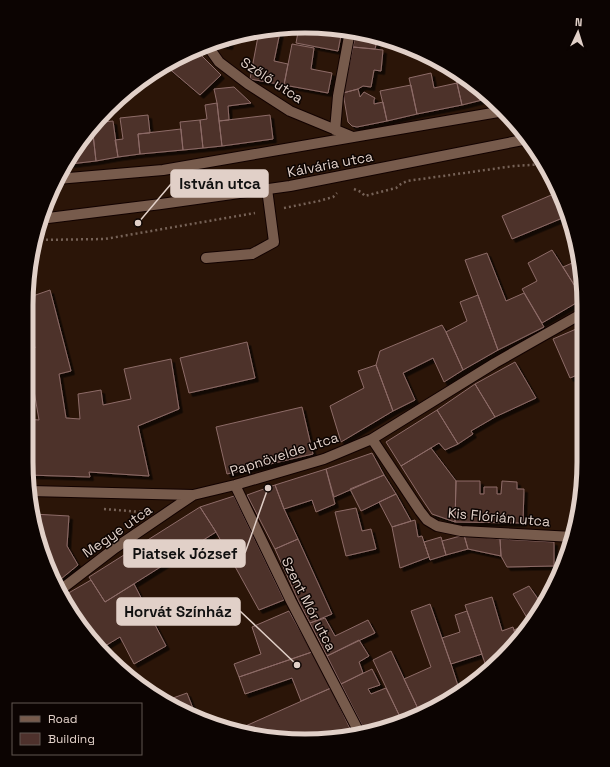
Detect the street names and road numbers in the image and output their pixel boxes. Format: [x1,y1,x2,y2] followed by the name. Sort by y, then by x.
[237,53,307,107] street label: Szőlő utca
[286,147,374,181] street label: Kálvária utca
[227,428,341,480] street label: Papnövelde utca
[79,500,155,562] street label: Megye utca
[447,504,551,530] street label: Kis Flórián utca
[278,554,340,654] street label: Szent Mór utca

